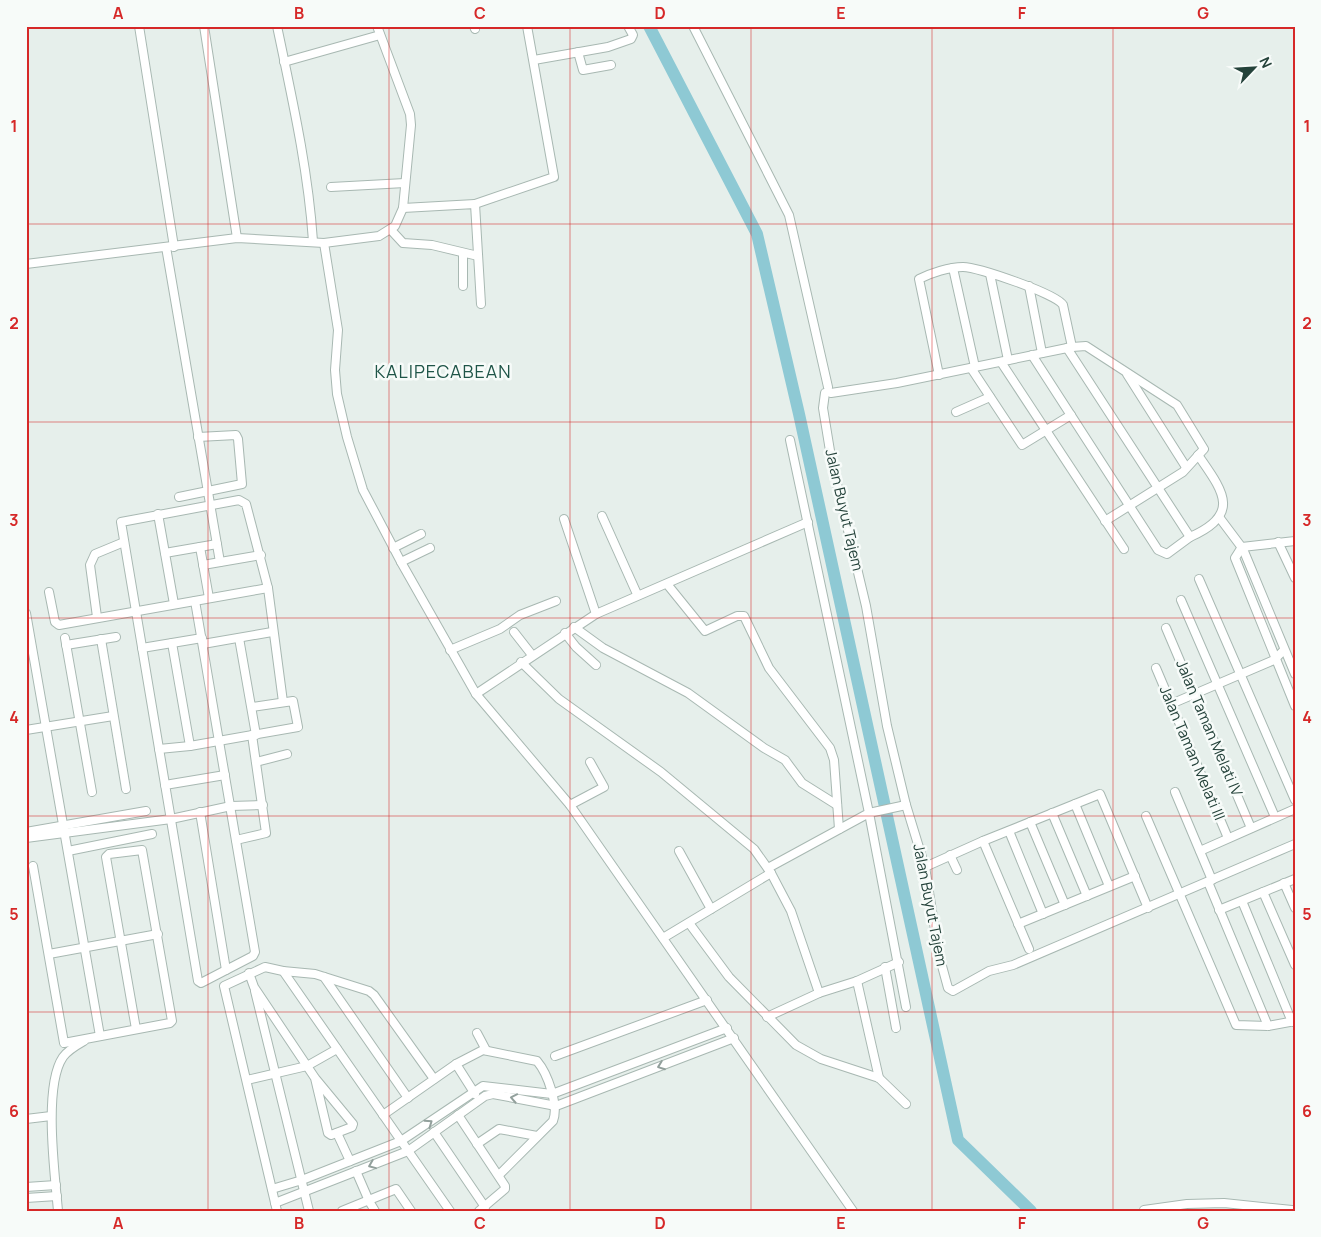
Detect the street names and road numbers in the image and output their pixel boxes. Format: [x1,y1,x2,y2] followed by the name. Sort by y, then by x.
[820,447,869,573] street label: Jalan Buyut Tajem
[1171,656,1248,799] street label: Jalan Taman Melati IV
[1155,682,1230,823] street label: Jalan Taman Melati III
[908,842,953,968] street label: Jalan Buyut Tajem

